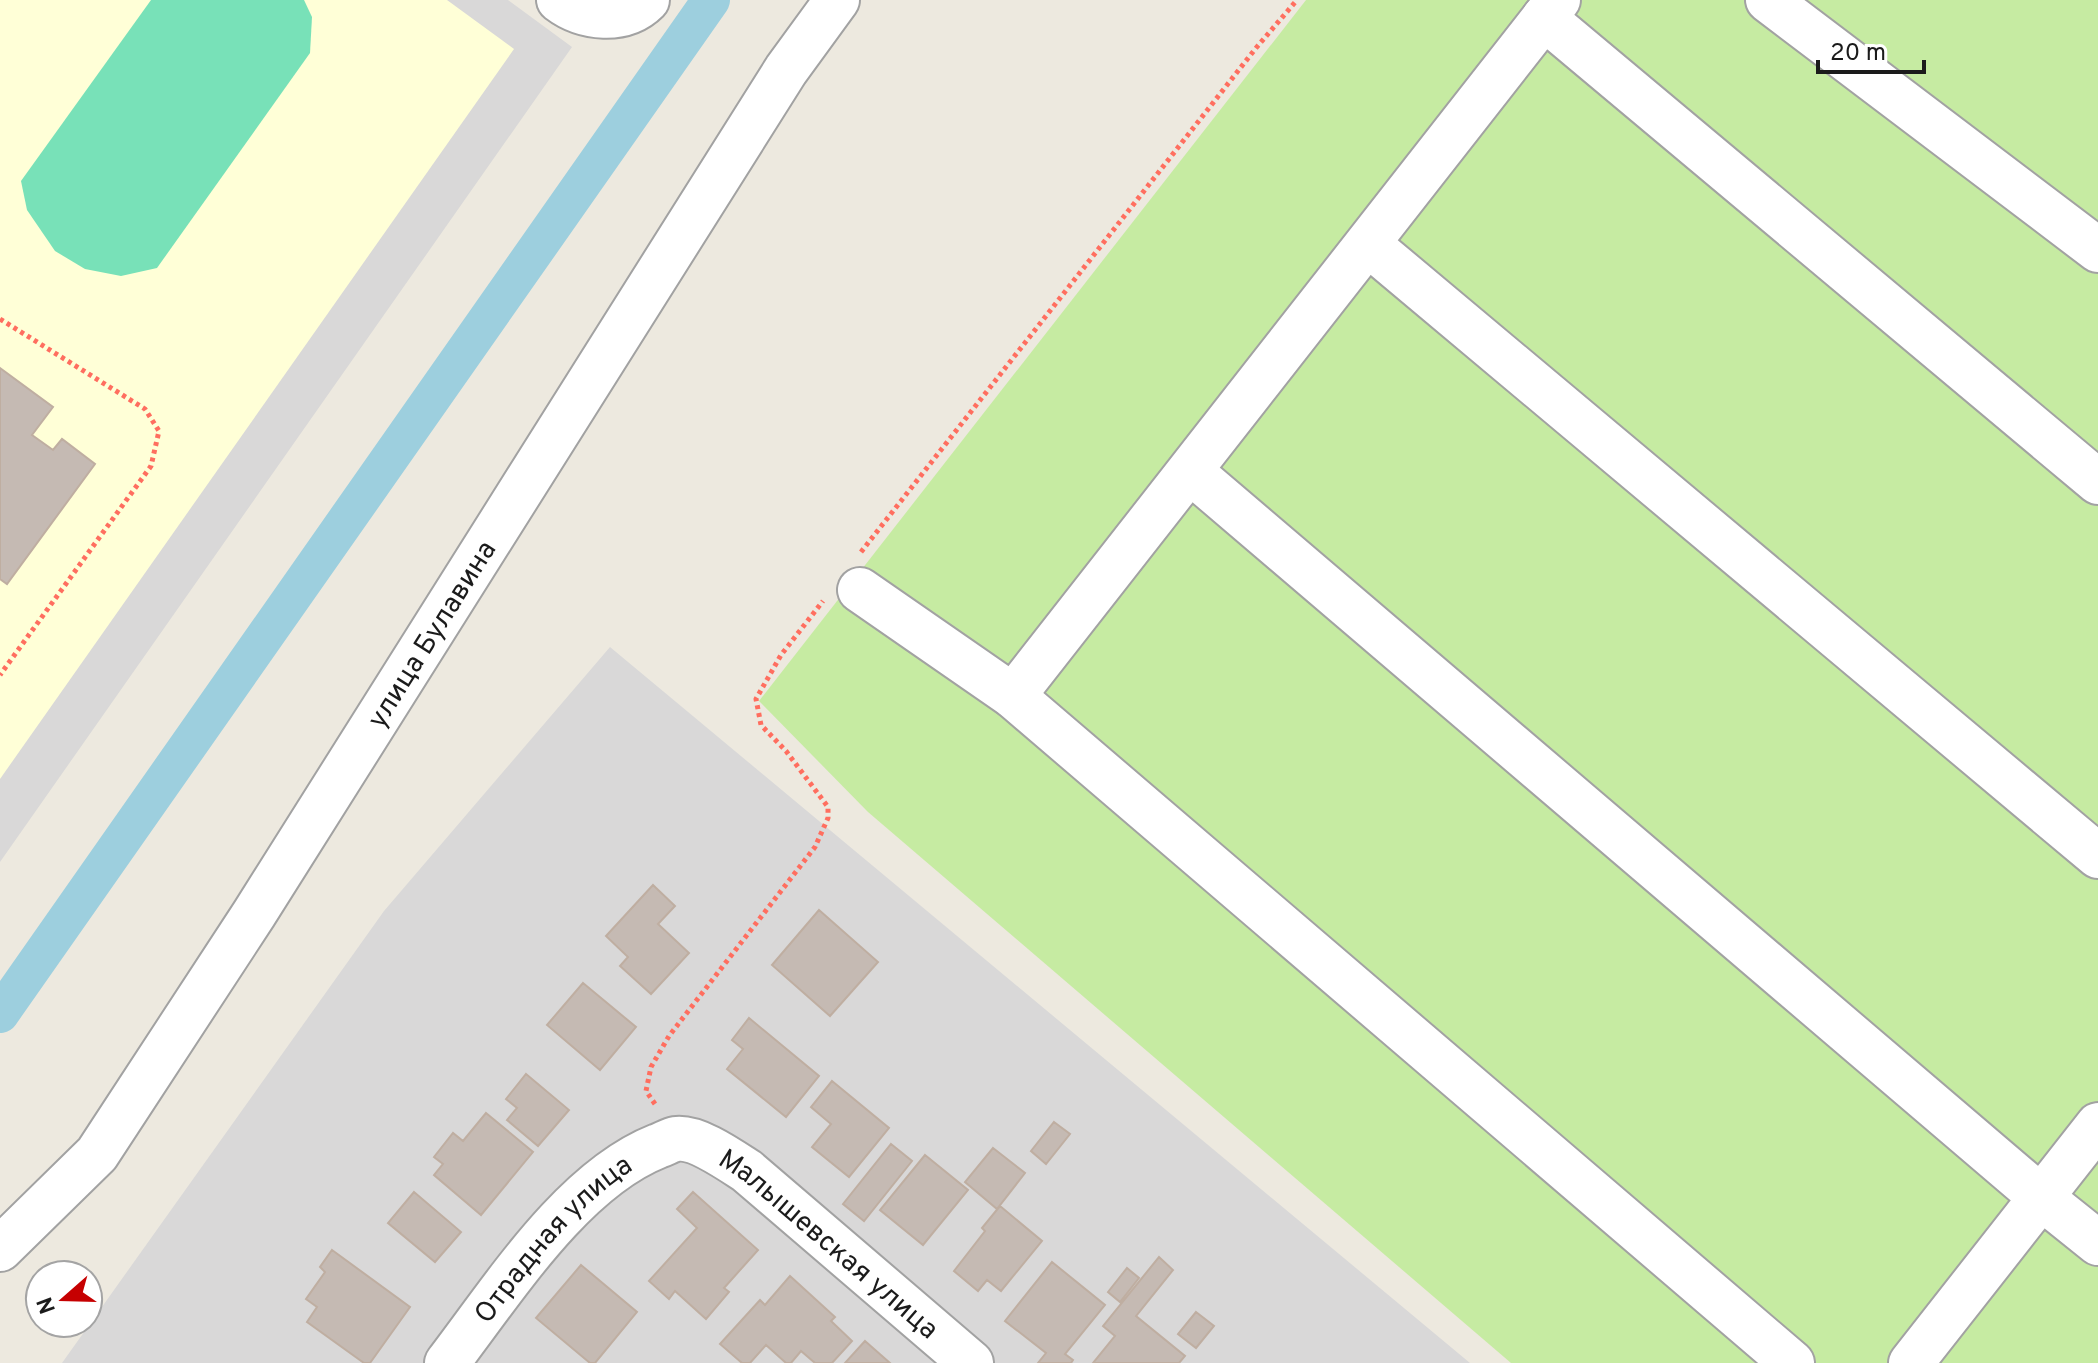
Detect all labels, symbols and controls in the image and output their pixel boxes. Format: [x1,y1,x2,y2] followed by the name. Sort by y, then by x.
[1818,24,1924,74] scale bar
[1830,39,1886,69] text: 20 m
[361,535,506,736] street label: улица Булавина
[711,1142,945,1348] street label: Малышевская улица
[468,1148,640,1331] street label: Отрадная улица
[24,1259,104,1339] north arrow
[32,1293,63,1317] text: N

